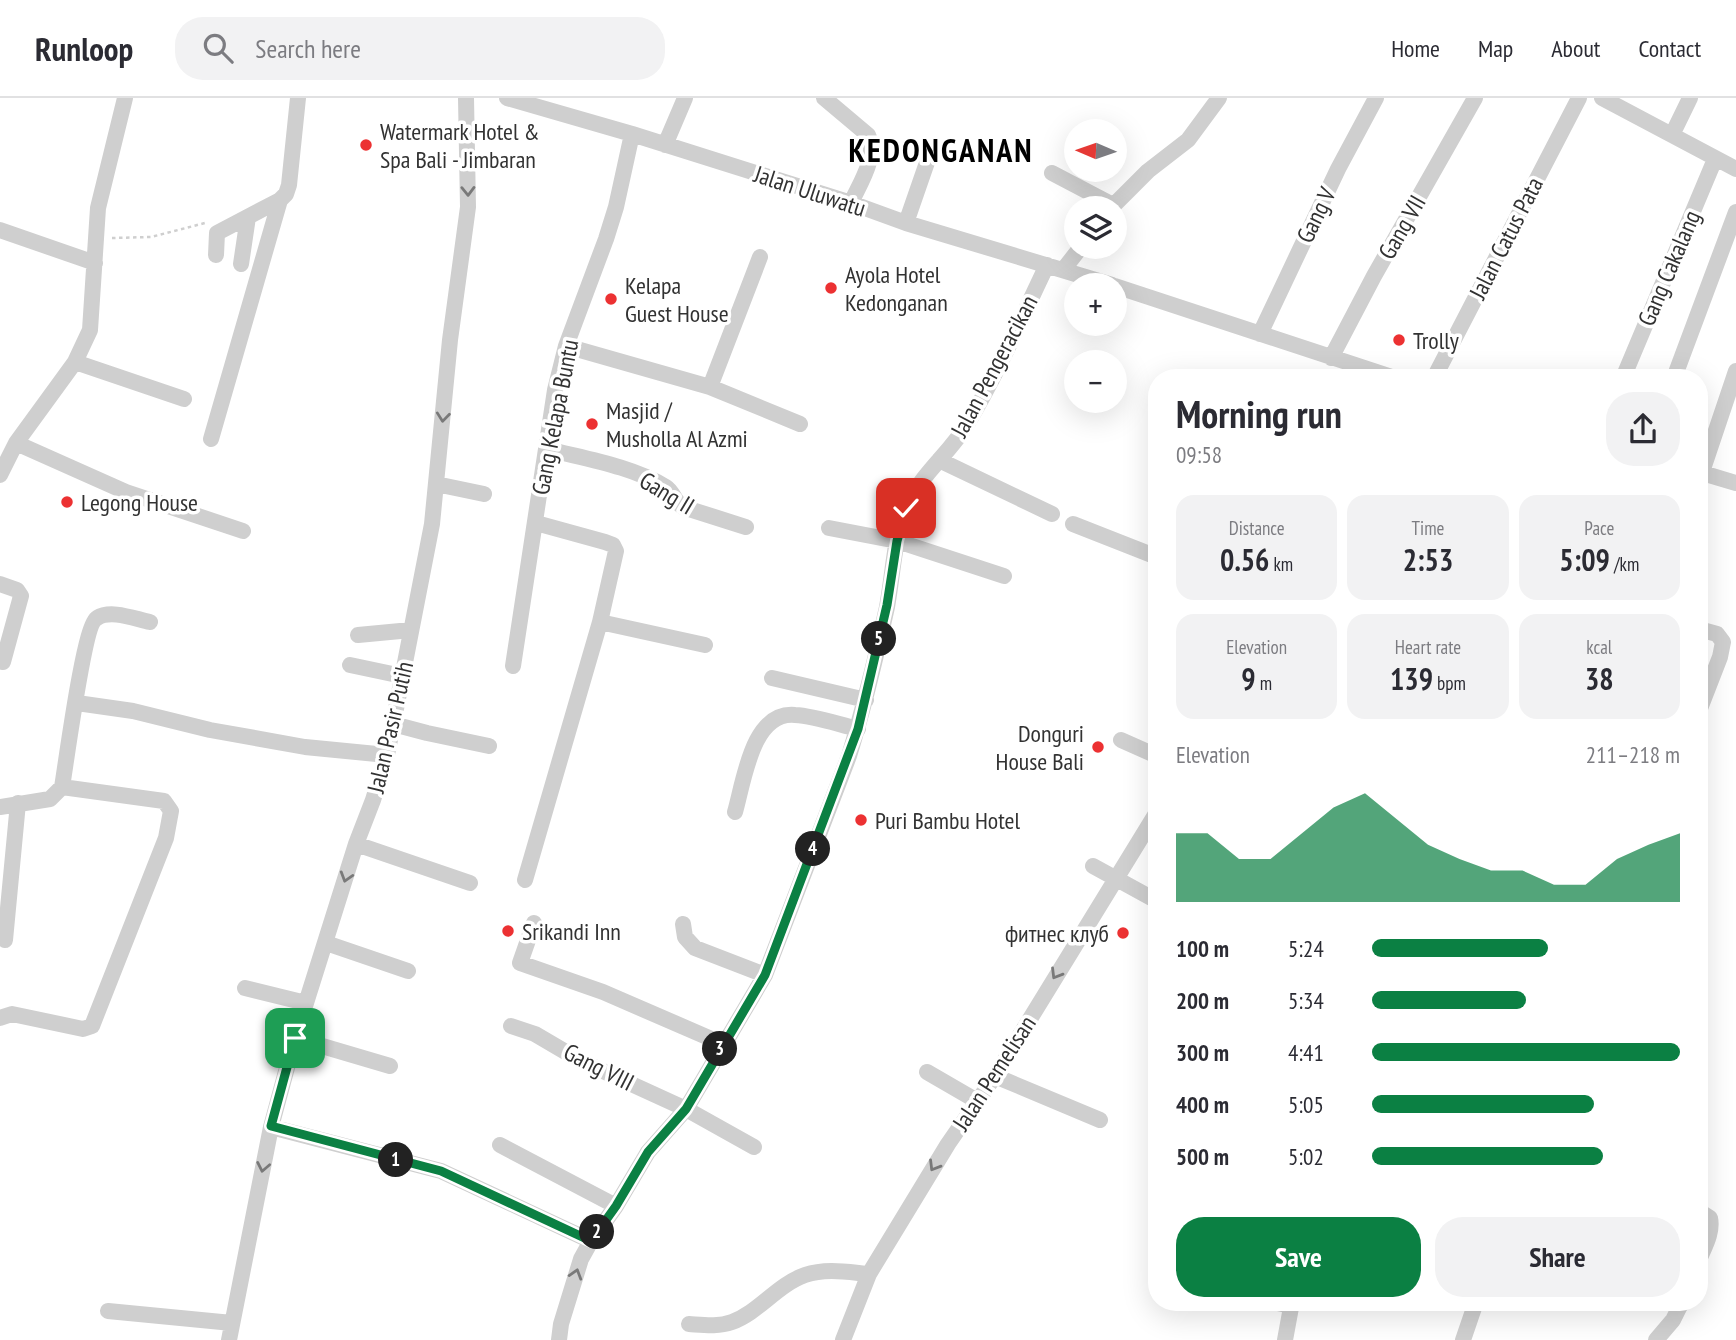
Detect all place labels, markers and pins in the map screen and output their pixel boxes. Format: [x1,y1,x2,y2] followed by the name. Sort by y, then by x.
[380,116,539,175] place label: Watermark Hotel & Spa Bali - Jimbaran
[358,137,374,153] marker: Watermark Hotel & Spa Bali - Jimbaran
[845,259,948,318] place label: Ayola Hotel Kedonganan
[625,270,729,329] place label: Kelapa Guest House
[823,280,839,296] marker: Ayola Hotel Kedonganan
[603,291,619,307] marker: Kelapa Guest House
[1413,325,1459,356] place label: Trolly
[1391,332,1407,348] marker: Trolly
[606,395,748,454] place label: Masjid / Musholla Al Azmi
[584,416,600,432] marker: Masjid / Musholla Al Azmi
[876,478,936,538] pin
[81,487,198,518] place label: Legong House
[59,494,75,510] marker: Legong House
[862,622,896,656] pin: 5
[996,718,1084,777] place label: Donguri House Bali
[1090,739,1106,755] marker: Donguri House Bali
[875,805,1020,836] place label: Puri Bambu Hotel
[853,812,869,828] marker: Puri Bambu Hotel
[796,832,830,866] pin: 4
[522,916,621,947] place label: Srikandi Inn
[1005,918,1109,949] place label: фитнес клуб
[500,923,516,939] marker: Srikandi Inn
[1115,925,1131,941] marker: фитнес клуб
[265,1008,325,1068] pin
[702,1032,738,1066] pin: 3
[378,1142,414,1178] pin: 1
[580,1214,614,1250] pin: 2

